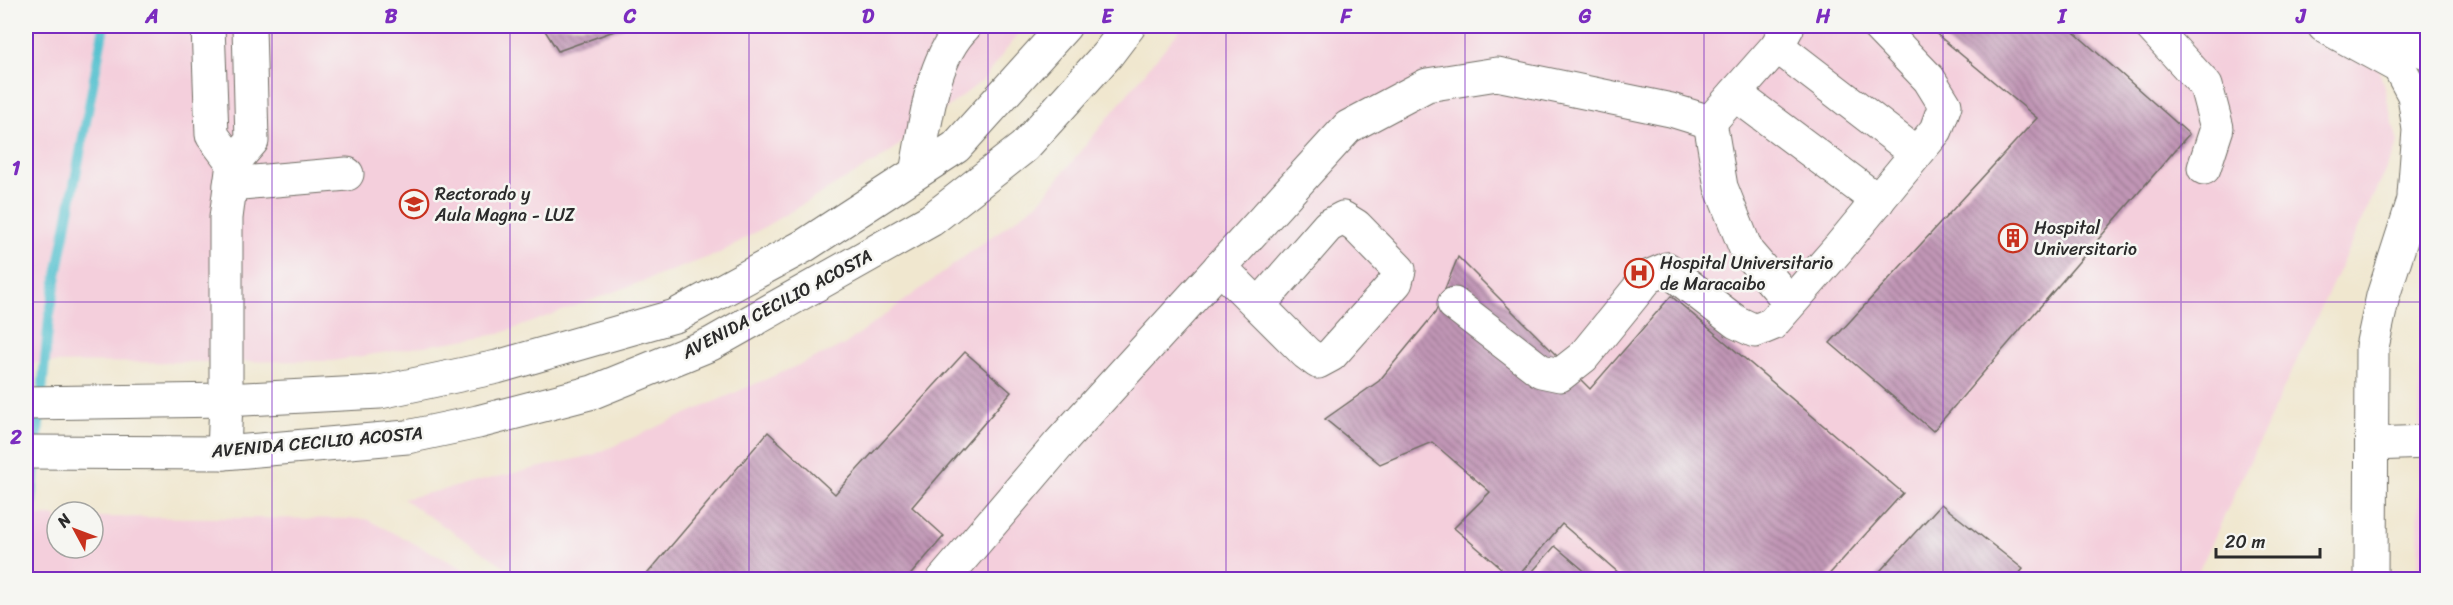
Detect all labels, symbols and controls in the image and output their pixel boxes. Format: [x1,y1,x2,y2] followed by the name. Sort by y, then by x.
[144,0,159,34] text: A
[385,0,398,34] text: B
[623,0,637,34] text: C
[862,0,875,34] text: D
[1101,0,1114,34] text: E
[1340,0,1353,34] text: F
[1578,0,1592,34] text: G
[1815,0,1831,34] text: H
[2057,0,2068,34] text: I
[2295,0,2307,34] text: J
[12,151,21,186] text: 1
[434,178,576,231] place label: Rectorado y Aula Magna - LUZ
[398,188,430,220] school or university icon: Rectorado y Aula Magna - LUZ
[2034,212,2137,265] place label: Hospital Universitario
[1997,222,2029,254] building icon: Hospital Universitario
[675,240,878,368] street label: AVENIDA CECILIO ACOSTA
[1660,247,1833,300] place label: Hospital Universitario de Maracaibo
[1623,257,1655,289] hospital icon: Hospital Universitario de Maracaibo
[209,417,424,467] street label: AVENIDA CECILIO ACOSTA
[9,420,22,455] text: 2
[45,500,105,560] north arrow
[49,506,79,535] text: N
[2216,521,2320,559] scale bar
[2225,526,2265,558] text: 20 m

